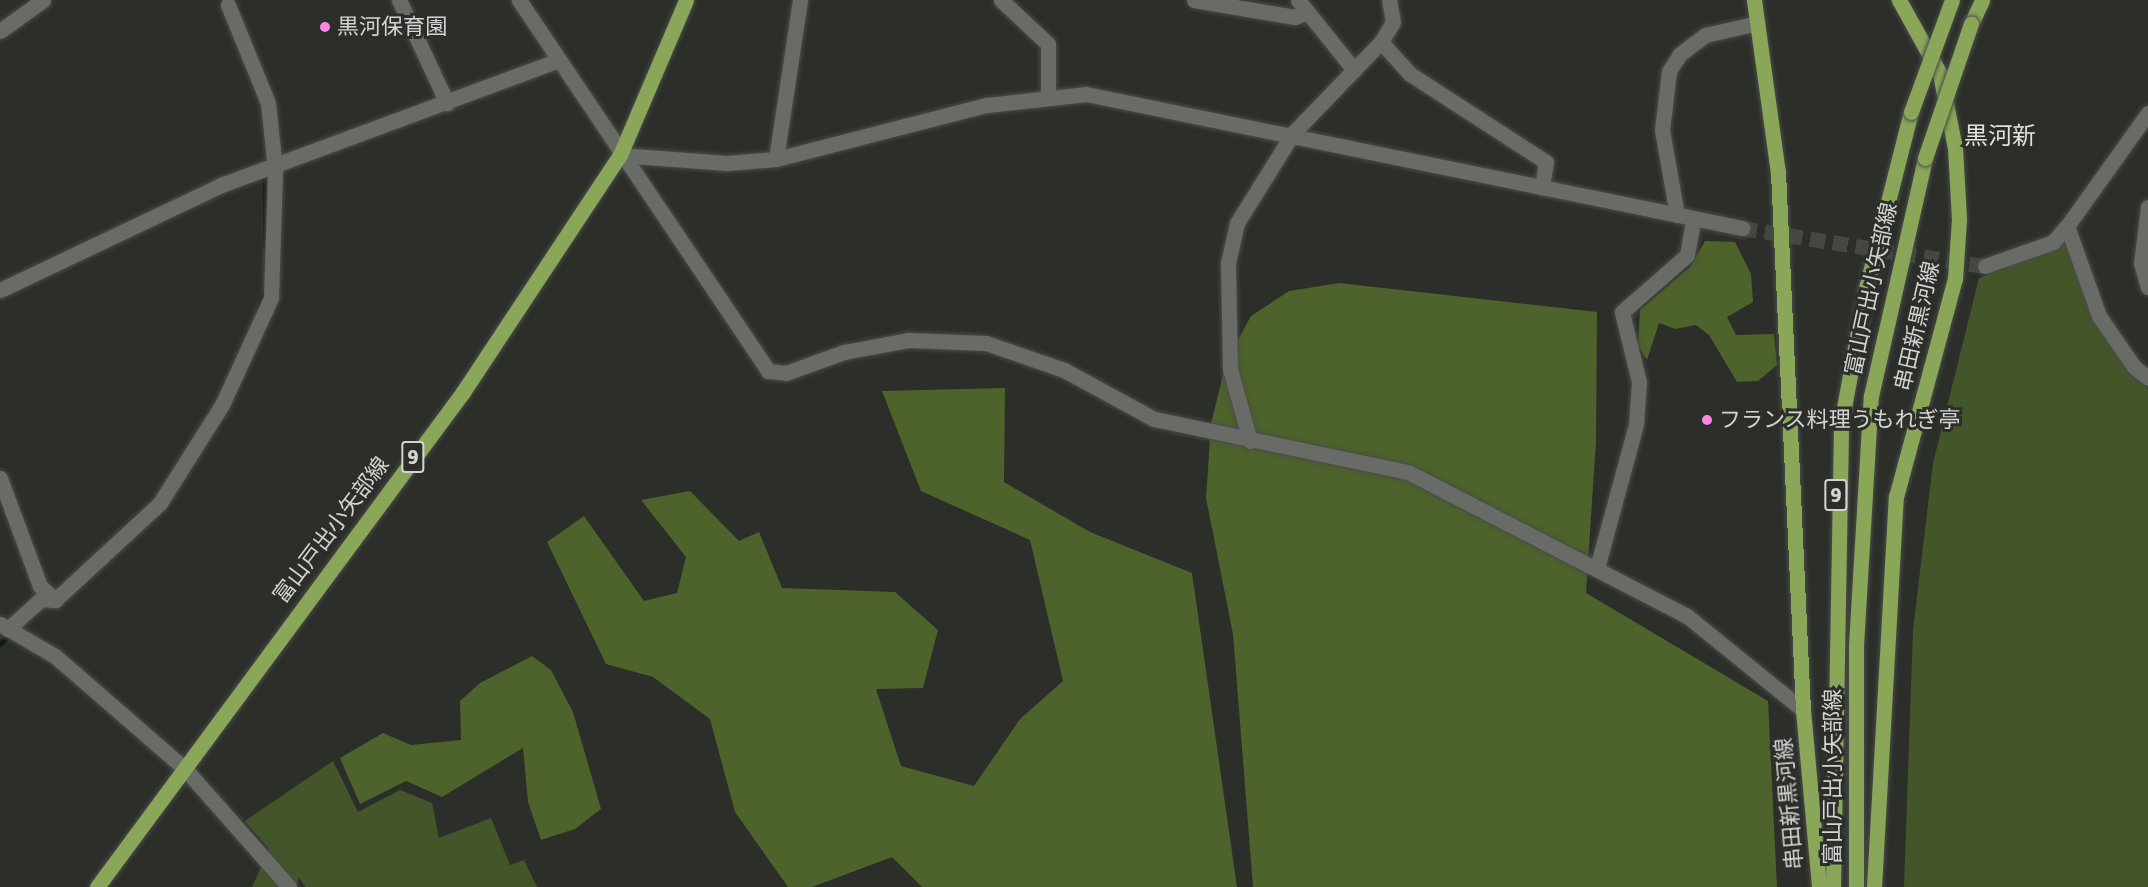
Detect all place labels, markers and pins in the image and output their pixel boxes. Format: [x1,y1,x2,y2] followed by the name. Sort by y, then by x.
[337,14,447,40] place label: 黒河保育園
[318,20,332,34] marker: 黒河保育園
[1719,407,1961,433] place label: フランス料理うもれぎ亭
[1700,413,1714,427] marker: フランス料理うもれぎ亭

